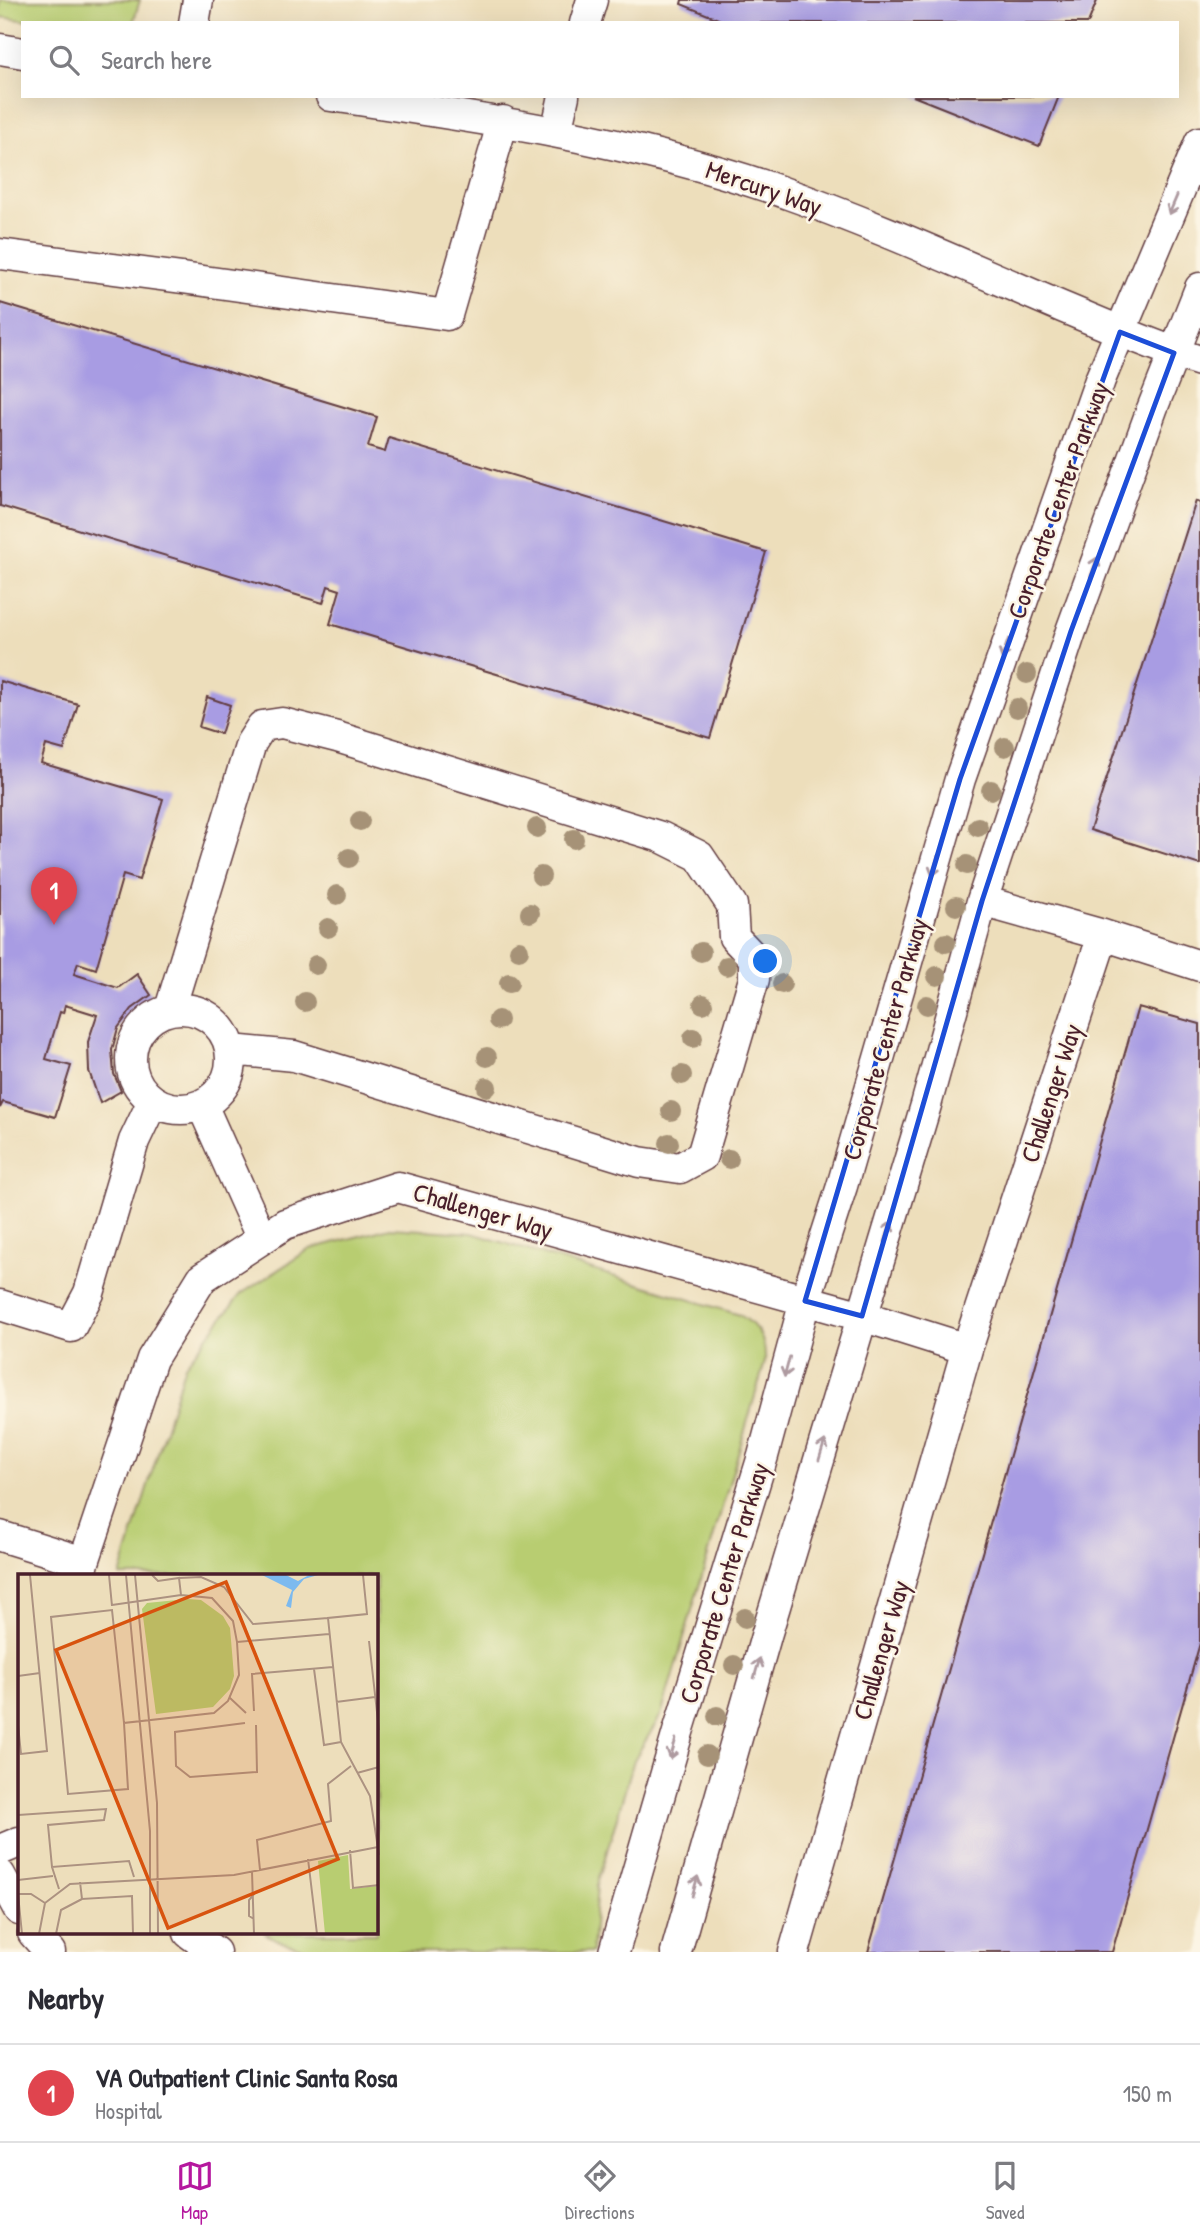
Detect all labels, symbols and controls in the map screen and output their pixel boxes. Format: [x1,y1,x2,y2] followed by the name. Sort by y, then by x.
[21,21,1179,98] search box
[45,41,83,79] icon: search
[101,42,212,77] text: Search here
[701,151,827,224] street label: Mercury Way
[1166,194,1179,215] one-way arrow
[998,376,1117,623] street label: Corporate Center Parkway
[1089,556,1101,578] one-way arrow
[998,638,1010,660] one-way arrow
[927,855,940,877] one-way arrow
[31,867,77,925] pin: 1
[833,914,936,1164] street label: Corporate Center Parkway
[748,944,782,978] your location
[1012,1019,1089,1167] street label: Challenger Way
[409,1174,557,1247] street label: Challenger Way
[882,1221,895,1243] one-way arrow
[780,1355,793,1378] one-way arrow
[817,1439,830,1461] one-way arrow
[670,1458,777,1708] street label: Corporate Center Parkway
[18,1574,378,1934] inset map
[844,1576,917,1724] street label: Challenger Way
[751,1657,764,1679] one-way arrow
[666,1738,679,1760] one-way arrow
[689,1876,702,1898] one-way arrow
[28,1978,104,2018] text: Nearby
[95,2060,397,2095] text: VA Outpatient Clinic Santa Rosa
[47,2078,55,2109] text: 1
[1123,2078,1172,2109] text: 150 m
[95,2095,162,2126] text: Hospital
[176,2157,214,2225] tab: Map
[565,2157,635,2225] tab: Directions
[986,2157,1024,2225] tab: Saved

